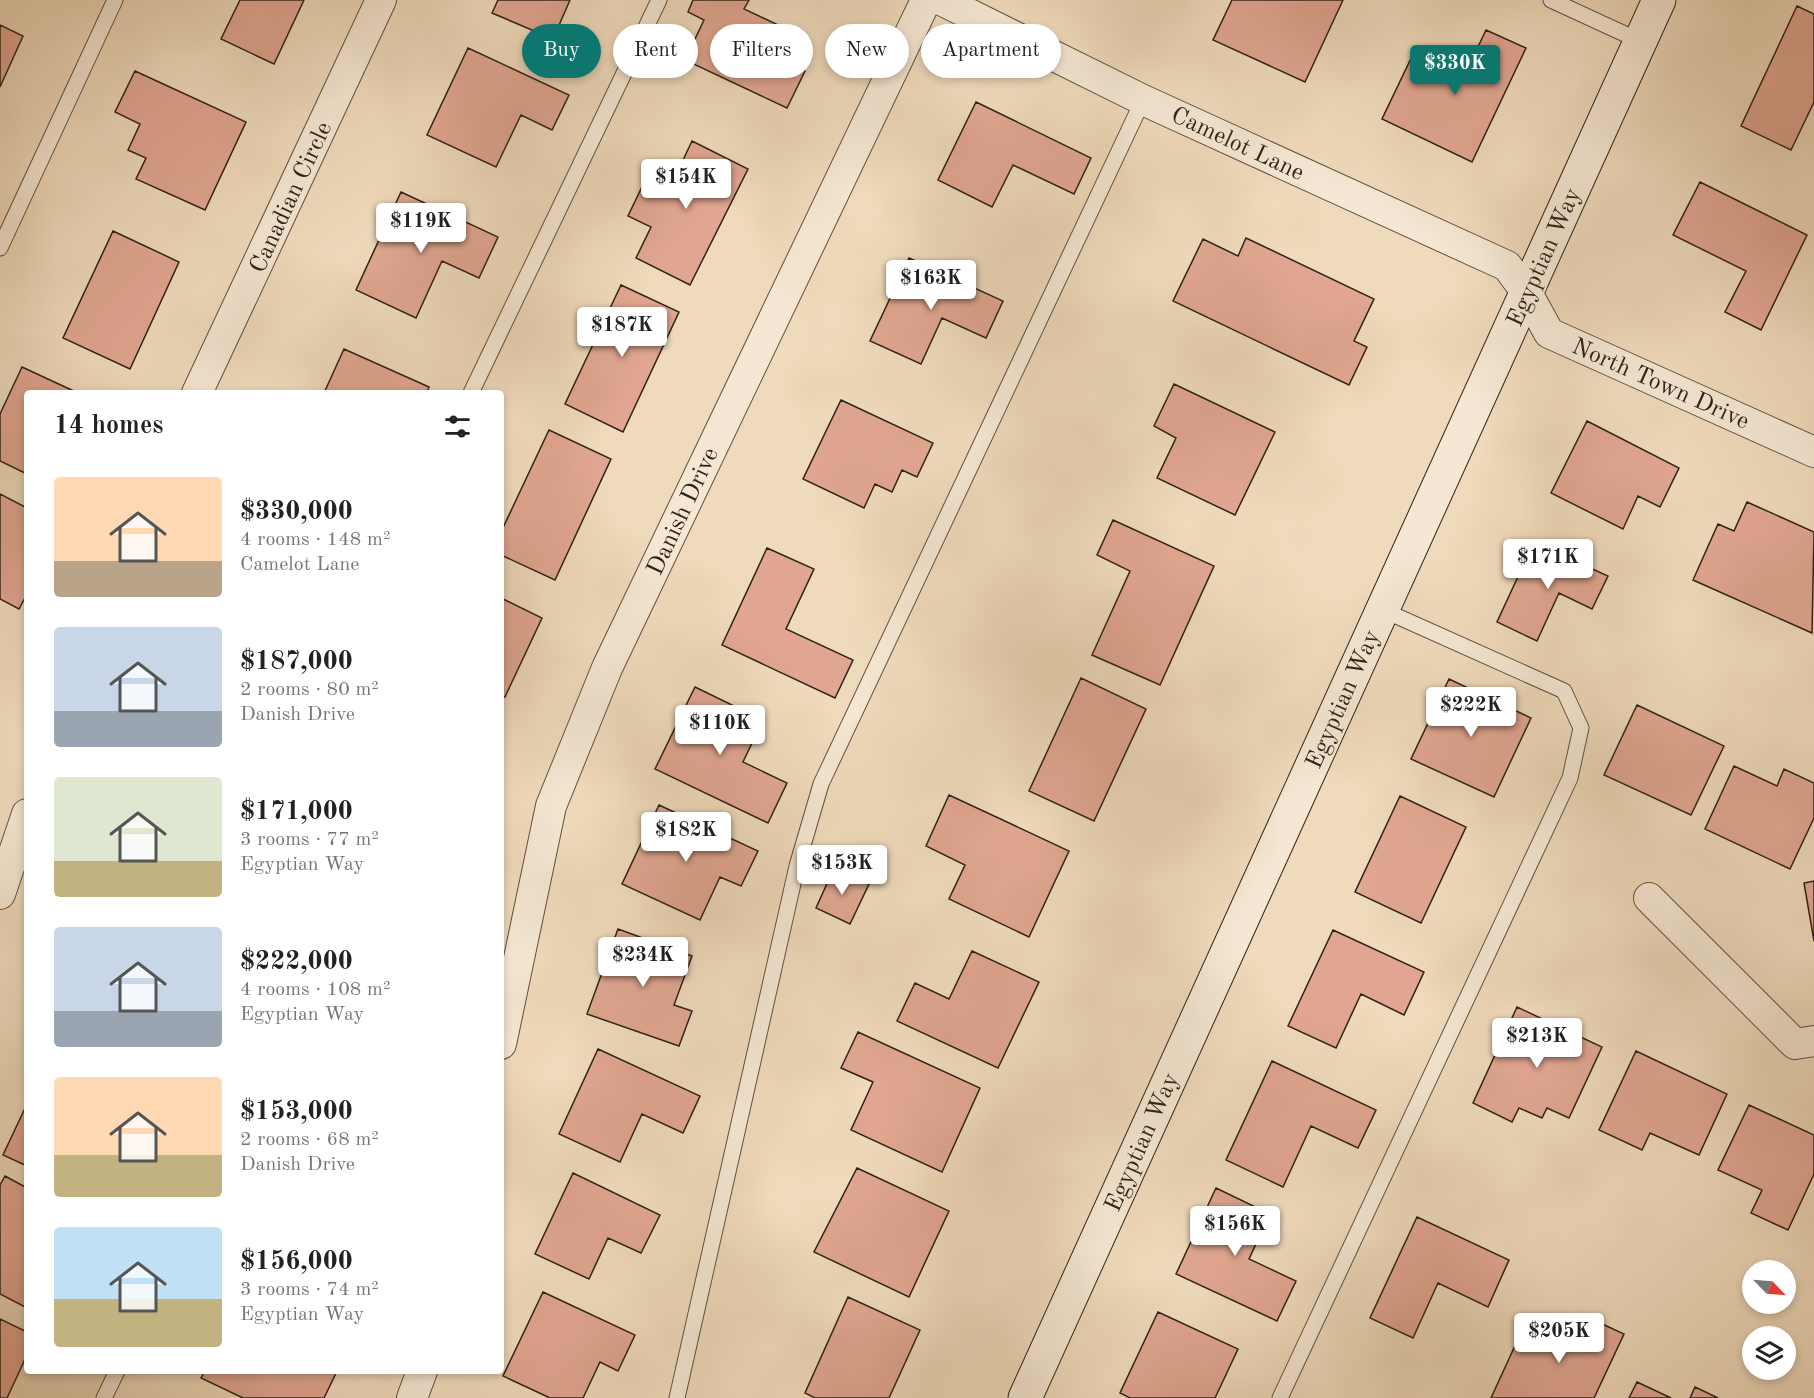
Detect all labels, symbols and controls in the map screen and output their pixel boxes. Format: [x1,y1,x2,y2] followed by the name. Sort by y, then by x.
[522,24,601,78] chip: Buy
[613,24,698,78] chip: Rent
[710,24,813,78] chip: Filters
[825,24,909,78] chip: New
[921,24,1061,78] chip: Apartment
[1413,45,1497,96] pin: $330K
[1424,54,1486,74] text: $330K
[1167,104,1307,186] street label: Camelot Lane
[246,119,337,277] street label: Canadian Circle
[644,159,728,210] pin: $154K
[655,168,717,188] text: $154K
[1504,185,1586,331] street label: Egyptian Way
[379,203,463,254] pin: $119K
[390,212,452,232] text: $119K
[889,260,973,311] pin: $163K
[900,269,962,289] text: $163K
[580,307,664,358] pin: $187K
[591,316,653,336] text: $187K
[1568,335,1752,435] street label: North Town Drive
[441,410,474,443] icon: filters
[54,413,163,439] text: 14 homes
[644,444,724,579] street label: Danish Drive
[240,499,353,525] text: $330,000
[102,501,174,573] icon: home
[240,530,390,550] text: 4 rooms · 148 m²
[1506,539,1590,590] pin: $171K
[1517,548,1579,568] text: $171K
[240,555,360,575] text: Camelot Lane
[1303,627,1385,773] street label: Egyptian Way
[240,649,353,675] text: $187,000
[102,651,174,723] icon: home
[240,680,379,700] text: 2 rooms · 80 m²
[1429,687,1513,738] pin: $222K
[1440,696,1502,716] text: $222K
[240,705,355,725] text: Danish Drive
[678,705,762,756] pin: $110K
[689,714,751,734] text: $110K
[240,799,353,825] text: $171,000
[102,801,174,873] icon: home
[644,812,728,863] pin: $182K
[655,821,717,841] text: $182K
[240,830,379,850] text: 3 rooms · 77 m²
[800,845,884,896] pin: $153K
[811,854,873,874] text: $153K
[240,855,364,875] text: Egyptian Way
[601,937,685,988] pin: $234K
[612,946,674,966] text: $234K
[240,949,353,975] text: $222,000
[102,951,174,1023] icon: home
[240,980,390,1000] text: 4 rooms · 108 m²
[240,1005,364,1025] text: Egyptian Way
[1495,1018,1579,1069] pin: $213K
[1506,1027,1568,1047] text: $213K
[1102,1070,1184,1216] street label: Egyptian Way
[240,1099,353,1125] text: $153,000
[102,1101,174,1173] icon: home
[240,1130,379,1150] text: 2 rooms · 68 m²
[240,1155,355,1175] text: Danish Drive
[1193,1206,1277,1257] pin: $156K
[1204,1215,1266,1235] text: $156K
[240,1249,353,1275] text: $156,000
[102,1251,174,1323] icon: home
[1742,1260,1796,1314] north arrow
[1742,1260,1796,1380] map controls
[240,1280,379,1300] text: 3 rooms · 74 m²
[240,1305,364,1325] text: Egyptian Way
[1517,1313,1601,1364] pin: $205K
[1528,1322,1590,1342] text: $205K
[1742,1326,1796,1380] button: layers

